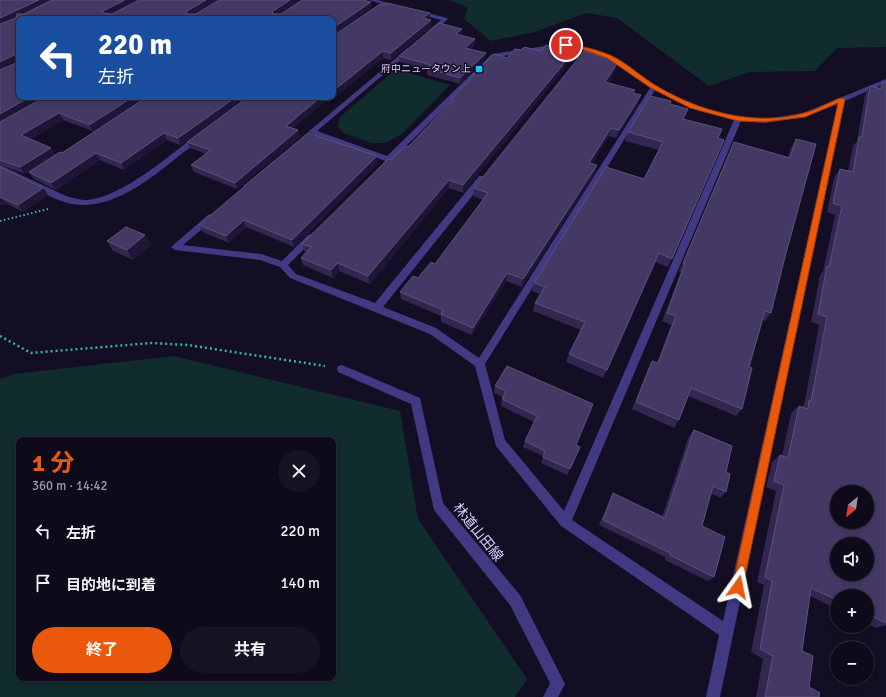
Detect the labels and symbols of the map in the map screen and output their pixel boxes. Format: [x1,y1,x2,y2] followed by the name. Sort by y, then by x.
[549,28,583,62] pin
[381,63,471,75] place label: 府中ニュータウン上
[474,64,484,74] marker: 府中ニュータウン上
[830,485,874,529] north arrow
[449,499,507,565] street label: 林道山田線
[717,566,759,608] position arrow

